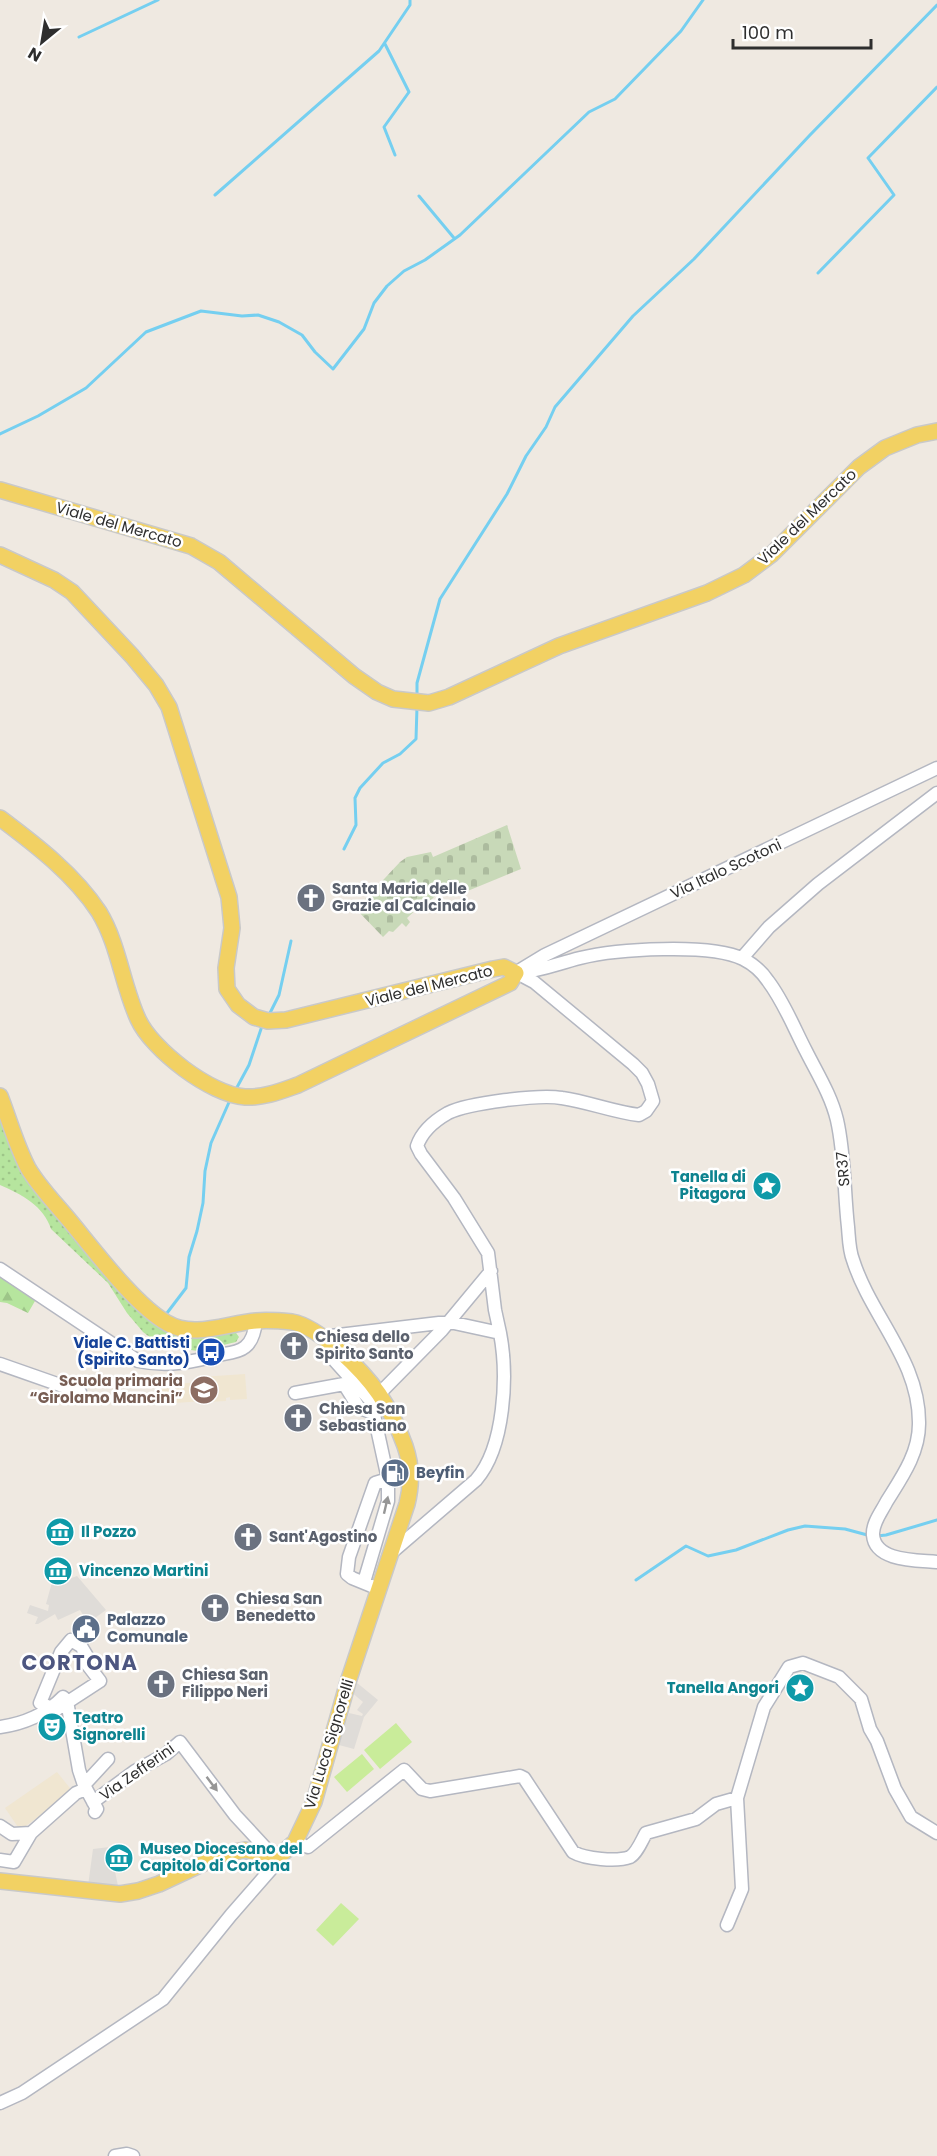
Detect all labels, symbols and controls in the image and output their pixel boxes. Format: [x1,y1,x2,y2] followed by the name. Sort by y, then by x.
[12,12,72,72] north arrow
[733,12,871,50] scale bar
[742,20,794,45] text: 100 m
[24,42,46,68] text: N
[753,464,861,569] street label: Viale del Mercato
[54,496,185,553] street label: Viale del Mercato
[667,834,785,904] street label: Via Italo Scotoni
[332,878,476,916] place label: Santa Maria delle Grazie al Calcinaio
[295,882,327,914] church icon: Santa Maria delle Grazie al Calcinaio
[363,960,495,1011] street label: Viale del Mercato
[831,1151,854,1187] street label: SR37
[671,1166,746,1204] place label: Tanella di Pitagora
[751,1170,783,1202] place icon: Tanella di Pitagora
[315,1326,414,1364] place label: Chiesa dello Spirito Santo
[278,1330,310,1362] church icon: Chiesa dello Spirito Santo
[73,1332,190,1370] place label: Viale C. Battisti (Spirito Santo)
[195,1336,227,1368] bus stop icon: Viale C. Battisti (Spirito Santo)
[30,1370,183,1408] place label: Scuola primaria “Girolamo Mancini”
[188,1374,220,1406] school or university icon: Scuola primaria “Girolamo Mancini”
[319,1398,407,1436] place label: Chiesa San Sebastiano
[282,1402,314,1434] church icon: Chiesa San Sebastiano
[379,1457,411,1489] fuel station icon: Beyfin
[416,1462,465,1483] place label: Beyfin
[381,1496,391,1515] one-way arrow
[44,1516,76,1548] museum icon: Il Pozzo
[81,1521,137,1542] place label: Il Pozzo
[232,1521,264,1553] church icon: Sant'Agostino
[269,1526,378,1547] place label: Sant'Agostino
[42,1555,74,1587] museum icon: Vincenzo Martini
[79,1560,209,1581] place label: Vincenzo Martini
[236,1588,322,1626] place label: Chiesa San Benedetto
[199,1592,231,1624] church icon: Chiesa San Benedetto
[107,1609,188,1647] place label: Palazzo Comunale
[70,1613,102,1645] public building icon: Palazzo Comunale
[22,1648,138,1677] district label: CORTONA
[182,1664,268,1702] place label: Chiesa San Filippo Neri
[145,1668,177,1700] church icon: Chiesa San Filippo Neri
[784,1672,816,1704] place icon: Tanella Angori
[299,1676,358,1812] street label: Via Luca Signorelli
[667,1677,779,1698] place label: Tanella Angori
[73,1707,145,1745] place label: Teatro Signorelli
[36,1711,68,1743] theatre icon: Teatro Signorelli
[95,1738,178,1805] street label: Via Zefferini
[205,1777,217,1792] one-way arrow
[140,1838,303,1876] place label: Museo Diocesano del Capitolo di Cortona
[103,1842,135,1874] museum icon: Museo Diocesano del Capitolo di Cortona

